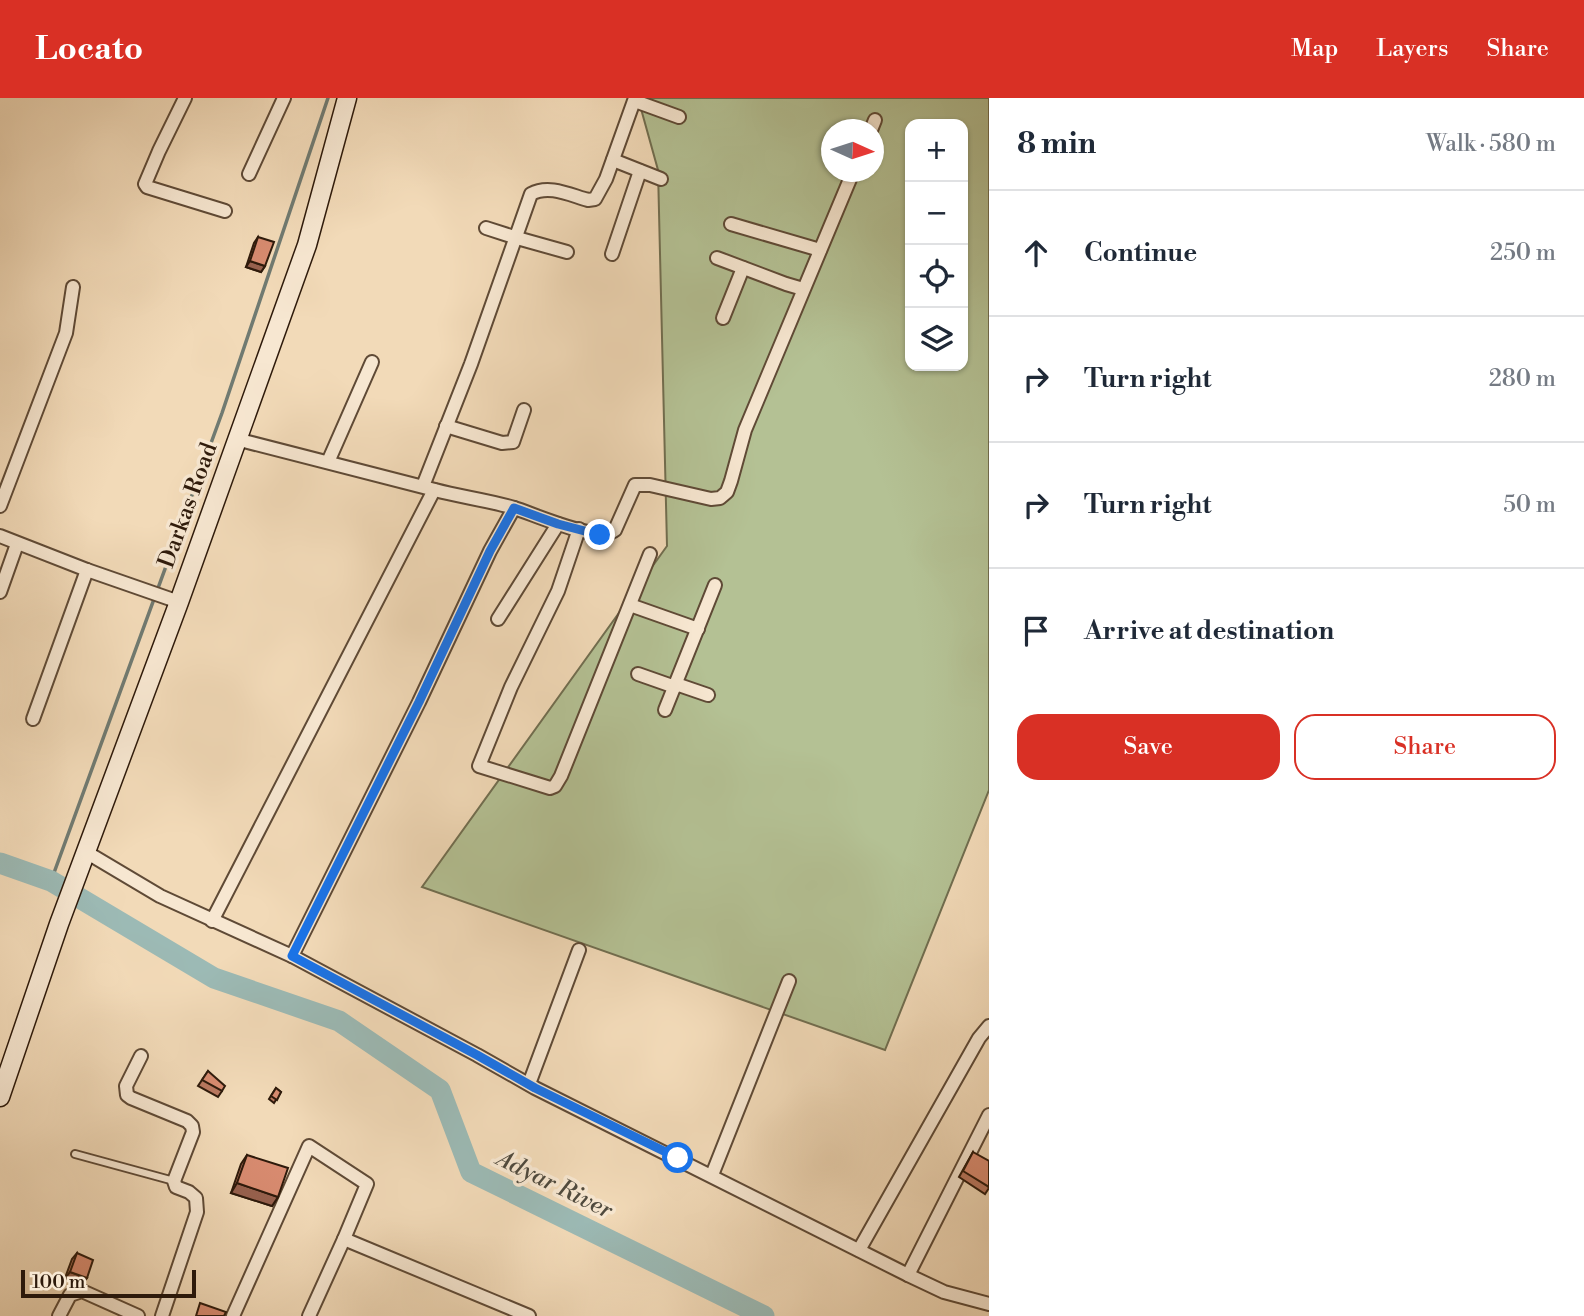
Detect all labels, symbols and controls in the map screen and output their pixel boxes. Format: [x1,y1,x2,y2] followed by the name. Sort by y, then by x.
[35,29,143,70] text: Locato
[1291,34,1338,64] text: Map
[1376,34,1448,64] text: Layers
[1486,34,1549,64] text: Share
[821,119,884,182] north arrow
[905,119,968,371] map controls
[905,119,968,182] button: +
[1017,125,1096,163] text: 8 min
[1426,130,1556,158] text: Walk · 580 m
[905,182,968,245] button: −
[1017,234,1055,272] icon: ahead
[1084,237,1197,269] text: Continue
[1490,239,1556,267] text: 250 m
[905,245,968,308] button: locate
[905,308,968,371] button: layers
[1017,360,1055,398] icon: right
[1084,363,1212,395] text: Turn right
[1489,365,1556,393] text: 280 m
[152,439,224,572] street label: Darkas Road
[1017,486,1055,524] icon: right
[1084,489,1212,521] text: Turn right
[1503,491,1556,519] text: 50 m
[584,519,615,550] route end
[1017,612,1055,650] icon: arrive
[1084,615,1334,647] text: Arrive at destination
[1017,714,1280,780] button: Save
[1294,714,1556,780] button: Share
[662,1142,693,1173] route start
[489,1143,618,1226] water label: Adyar River
[21,1267,196,1299] scale bar
[32,1270,85,1294] text: 100 m

